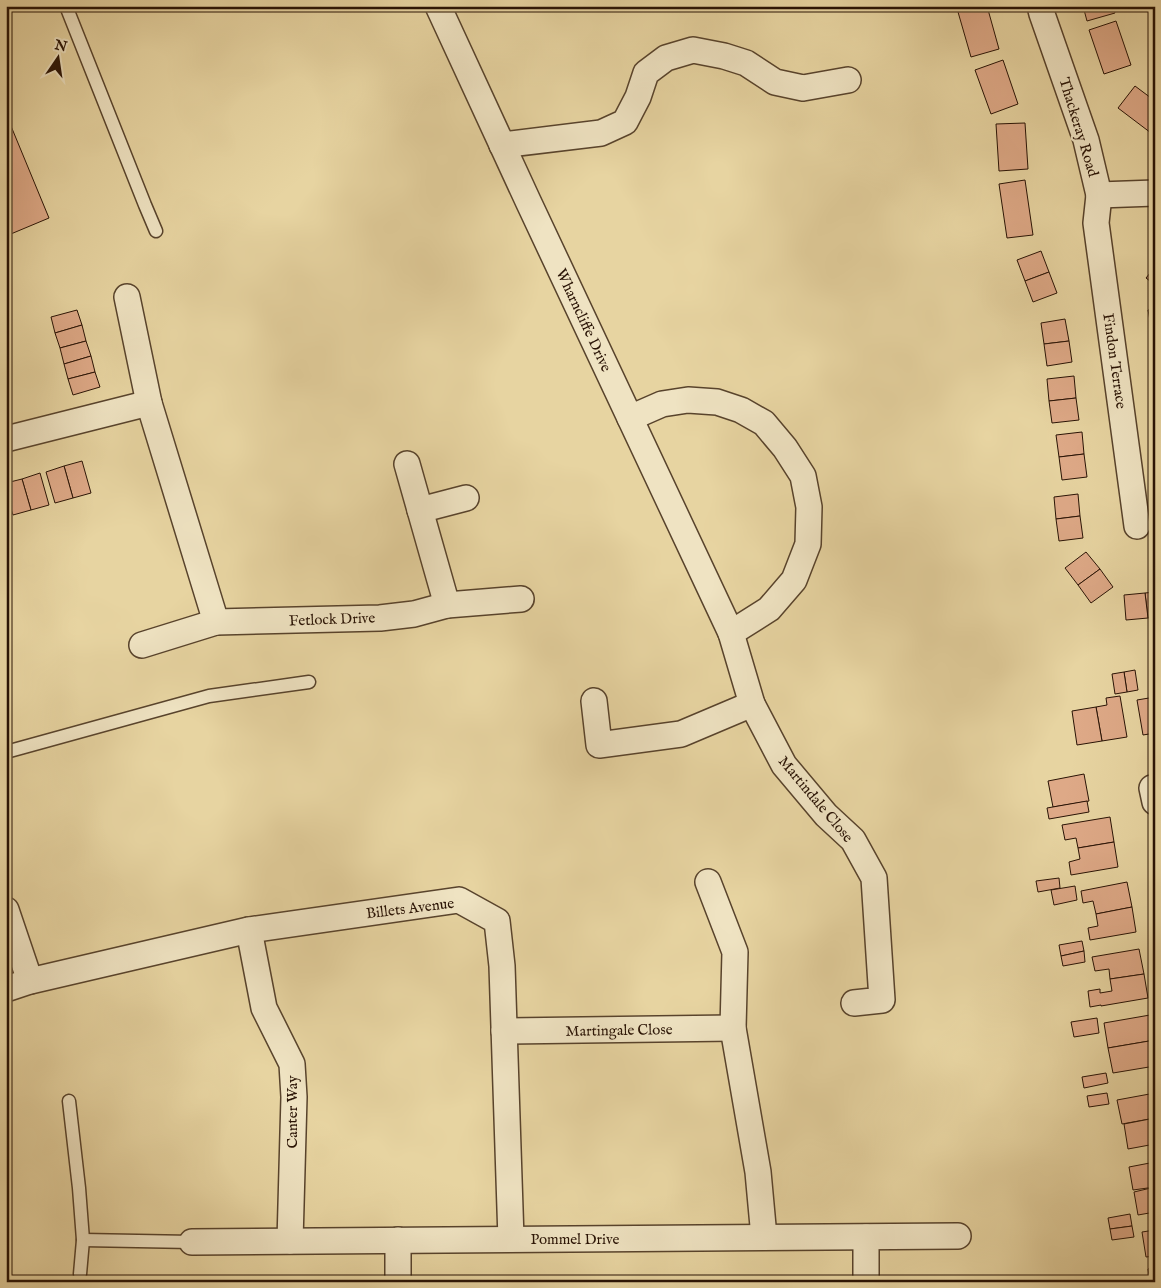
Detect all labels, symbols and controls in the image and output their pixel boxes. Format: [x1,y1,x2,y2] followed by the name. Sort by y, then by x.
[32,32,82,82] north arrow
[52,36,69,56] text: N
[1054,75,1103,180] street label: Thackeray Road
[551,266,616,375] street label: Wharncliffe Drive
[1098,312,1131,410] street label: Findon Terrace
[289,608,376,630] street label: Fetlock Drive
[774,752,857,846] street label: Martindale Close
[365,894,455,923] street label: Billets Avenue
[565,1020,673,1041] street label: Martingale Close
[283,1075,302,1149] street label: Canter Way
[531,1230,620,1249] street label: Pommel Drive

